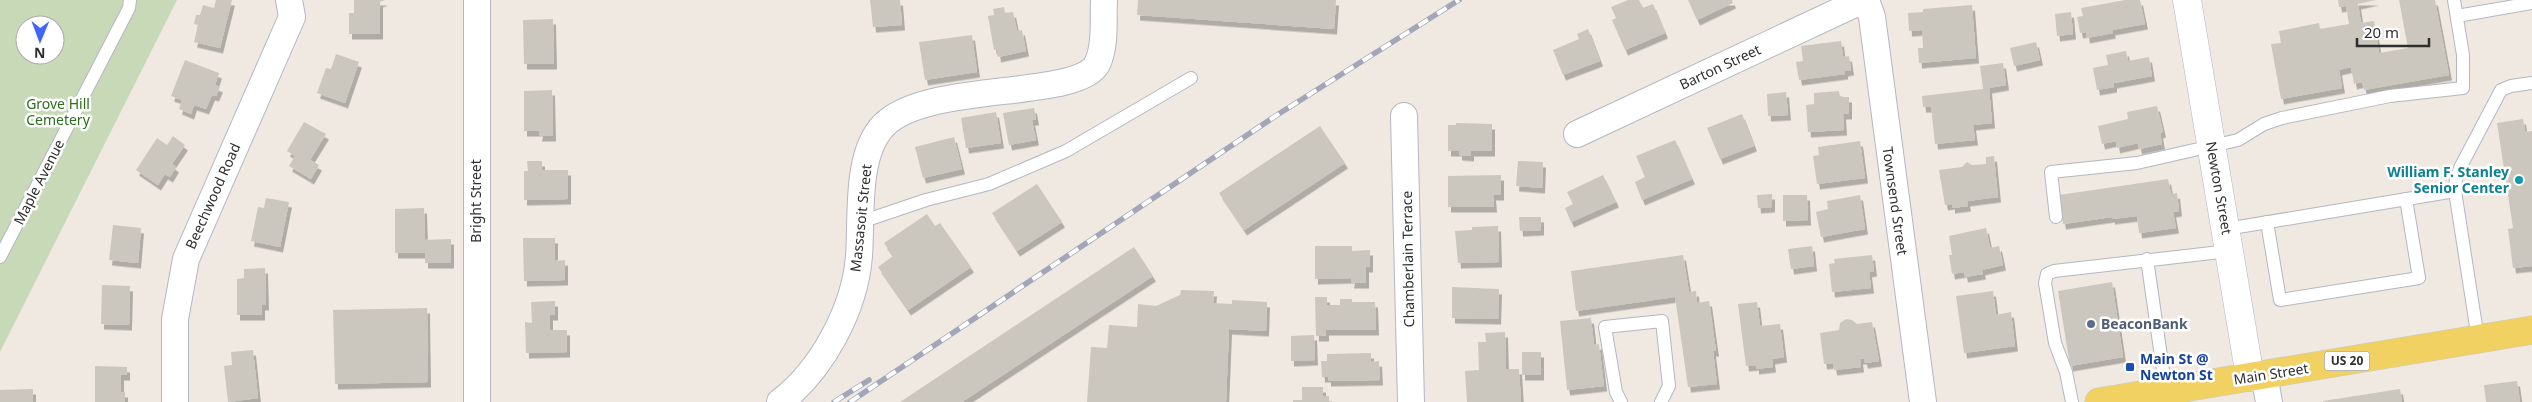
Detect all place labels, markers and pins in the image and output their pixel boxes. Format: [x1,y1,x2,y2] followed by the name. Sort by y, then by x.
[2387,162,2510,197] place label: William F. Stanley Senior Center
[2513,174,2525,186] marker: William F. Stanley Senior Center
[2101,314,2188,333] place label: BeaconBank
[2085,318,2097,330] marker: BeaconBank
[2140,349,2213,384] place label: Main St @ Newton St
[2124,361,2136,373] marker: Main St @ Newton St

